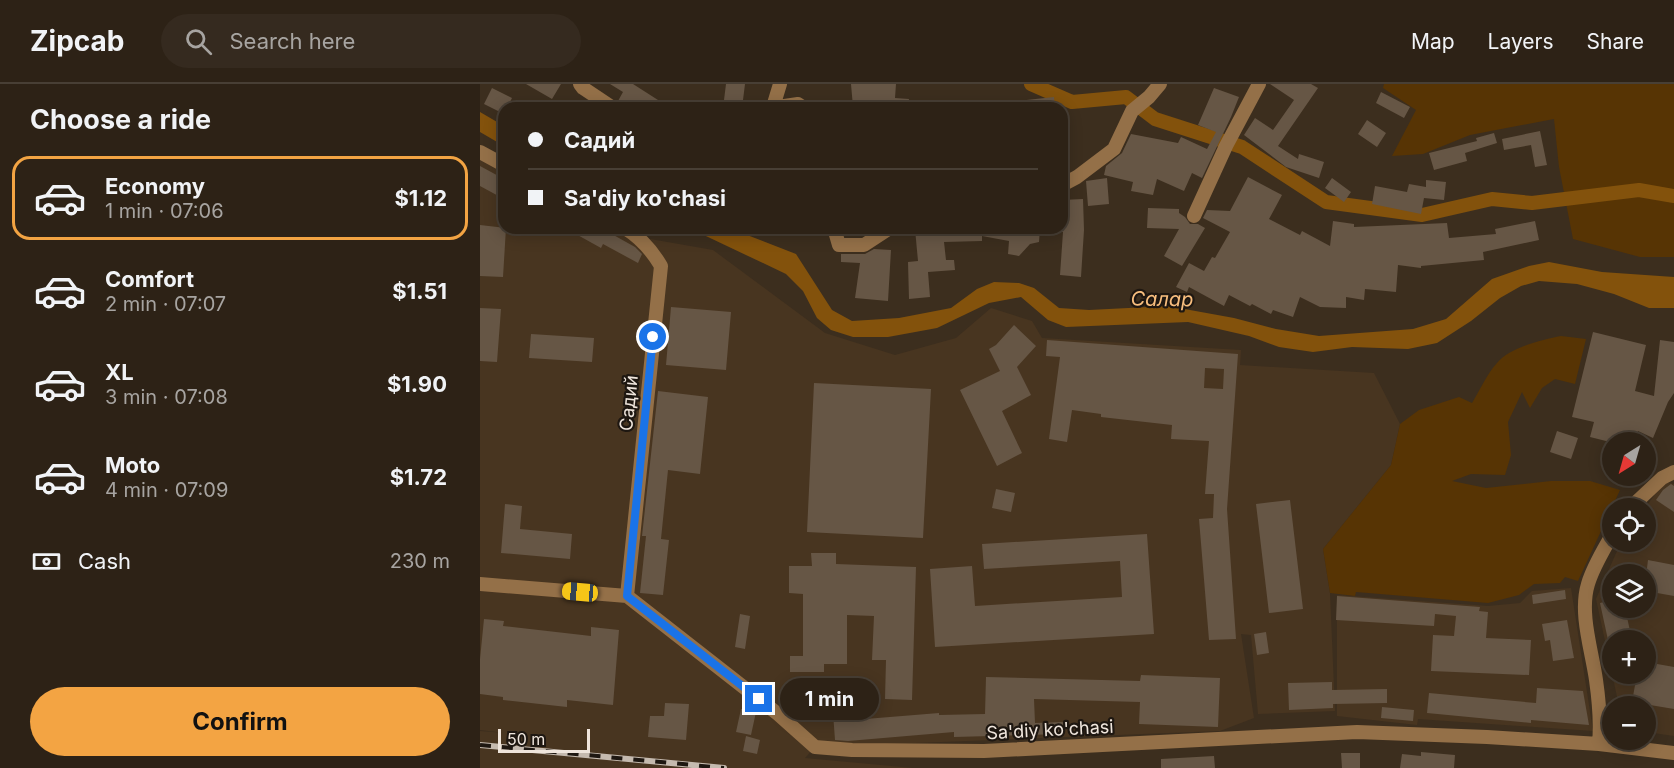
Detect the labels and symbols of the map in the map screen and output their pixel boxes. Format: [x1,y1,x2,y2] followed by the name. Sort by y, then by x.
[1130,286,1194,312] water label: Салар
[639,323,666,350] route start
[615,374,642,432] street label: Садий
[1602,432,1656,486] north arrow
[561,581,599,603] car
[780,678,879,720] callout: 1 min
[745,685,772,712] route end
[986,716,1114,743] street label: Sa'diy ko'chasi
[498,726,590,754] scale bar

